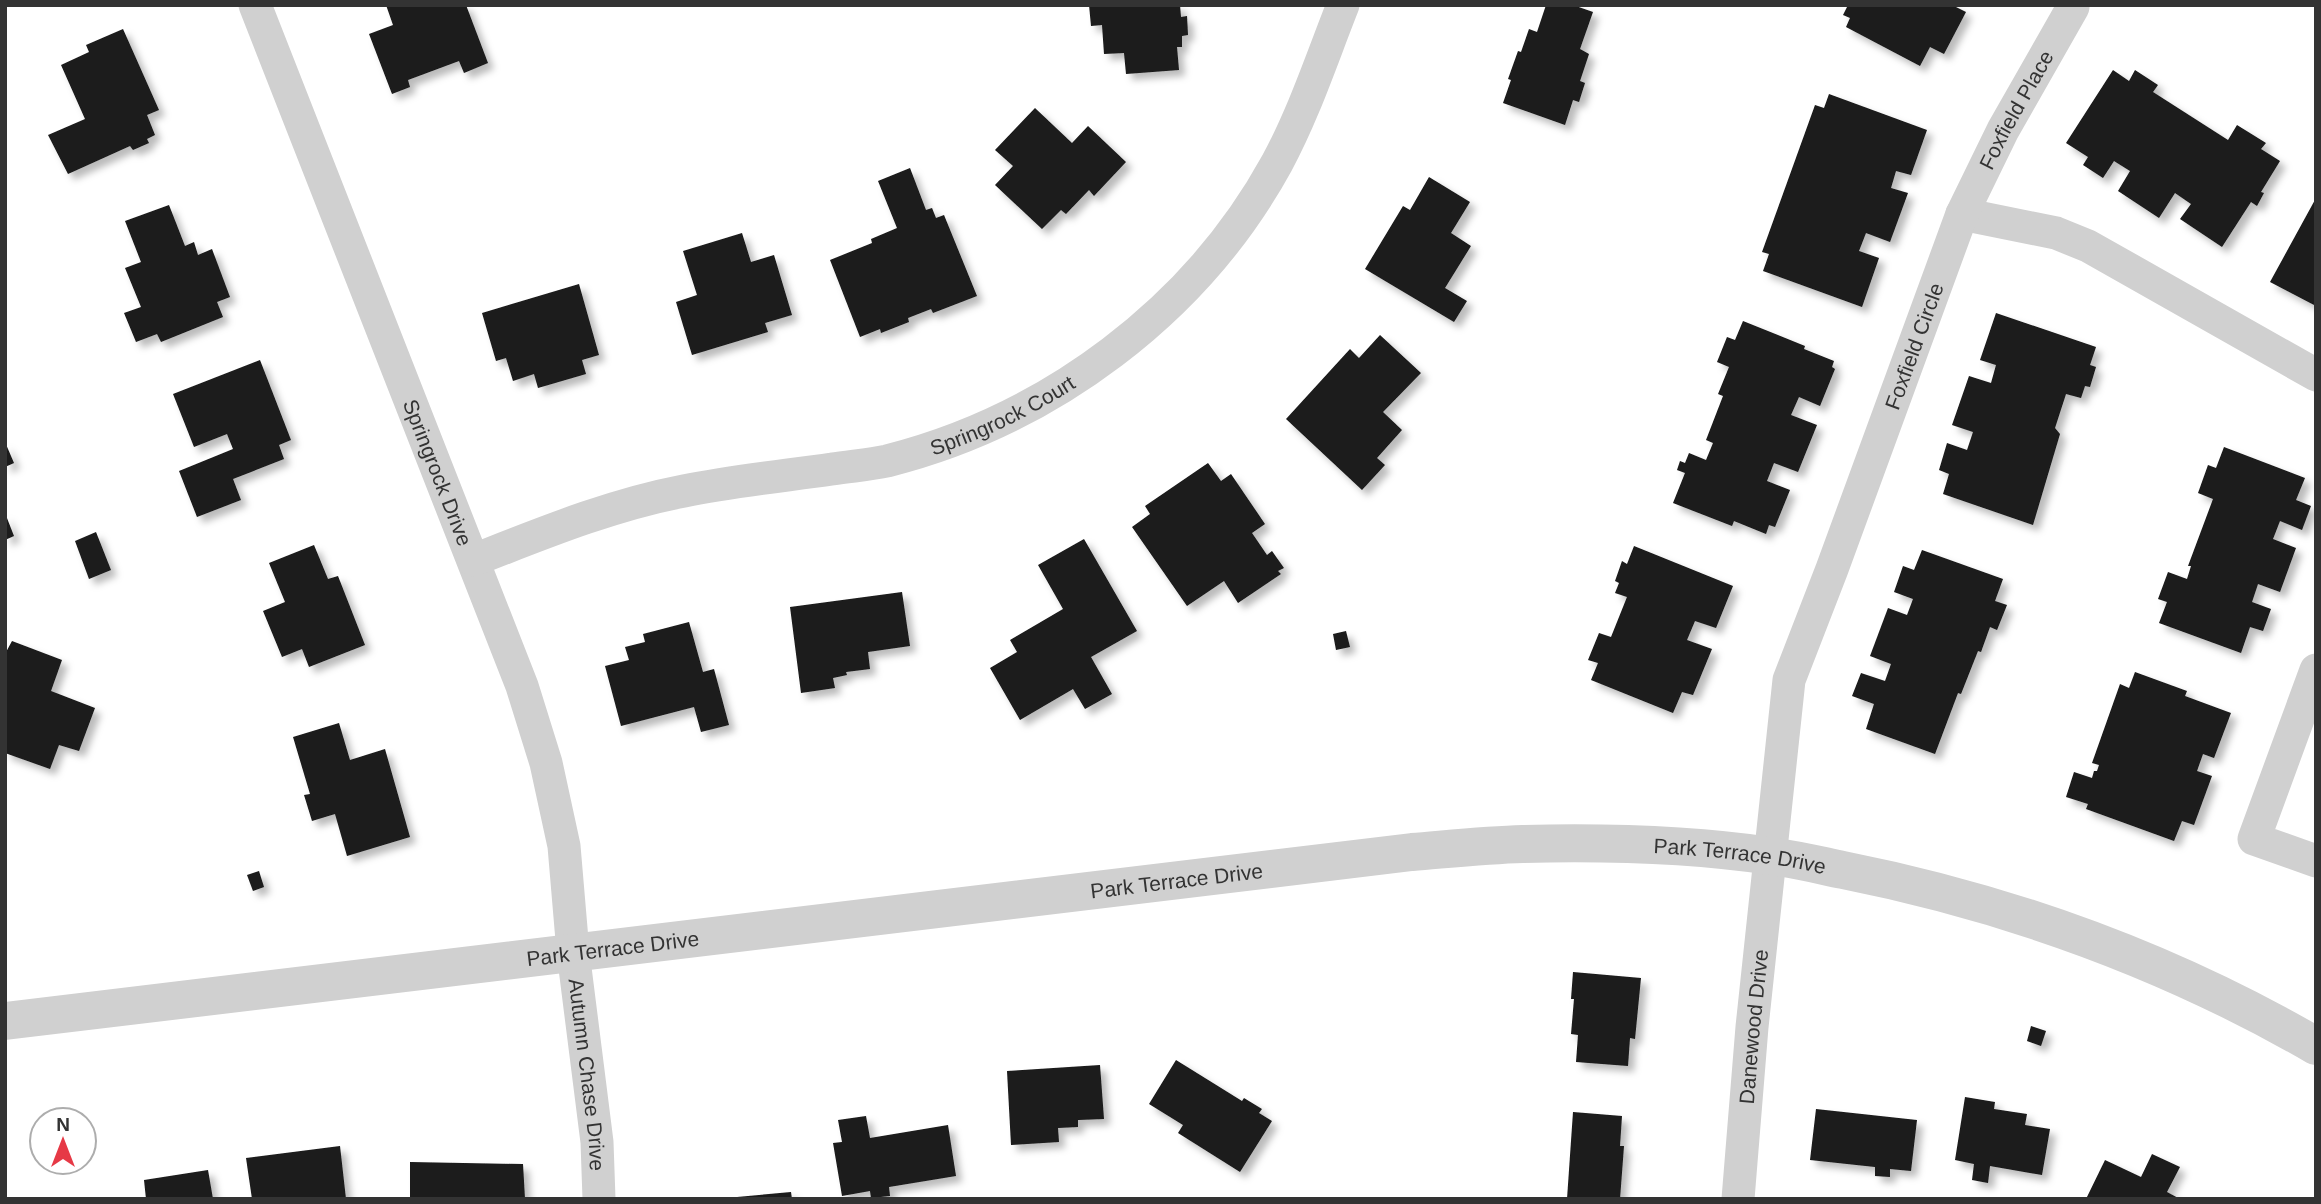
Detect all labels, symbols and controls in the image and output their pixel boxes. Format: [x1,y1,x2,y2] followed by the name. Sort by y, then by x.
[1974,46,2057,173] street label: Foxfield Place
[1880,280,1947,413] street label: Foxfield Circle
[927,370,1079,459] street label: Springrock Court
[399,396,477,549] street label: Springrock Drive
[1653,834,1828,878] street label: Park Terrace Drive
[1089,859,1264,902] street label: Park Terrace Drive
[525,926,700,970] street label: Park Terrace Drive
[1734,948,1772,1105] street label: Danewood Drive
[565,977,610,1171] street label: Autumn Chase Drive
[28,1106,98,1176] north arrow
[56,1114,70,1135] text: N

